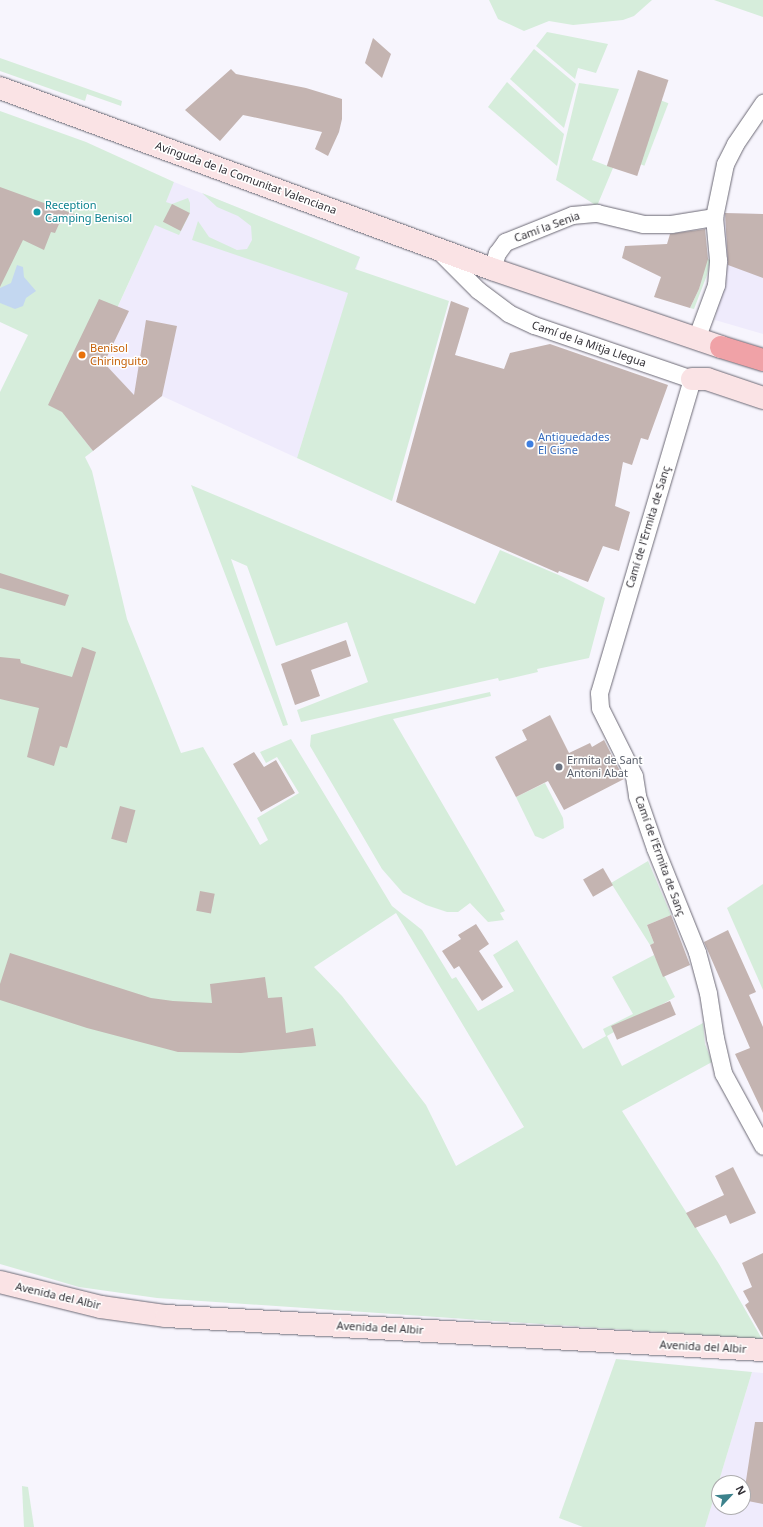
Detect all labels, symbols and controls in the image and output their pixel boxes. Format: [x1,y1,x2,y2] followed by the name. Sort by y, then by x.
[153,139,339,217] street label: Avinguda de la Comunitat Valenciana
[45,199,132,225] place label: Reception Camping Benisol
[32,207,42,217] marker: Reception Camping Benisol
[512,209,582,245] street label: Camí la Senia
[530,318,648,370] street label: Camí de la Mitja Llegua
[90,342,148,368] place label: Benisol Chiringuito
[77,350,87,360] marker: Benisol Chiringuito
[538,431,610,457] place label: Antiguedades El Cisne
[525,439,535,449] marker: Antiguedades El Cisne
[623,464,673,590] street label: Camí de l'Ermita de Sanç
[567,754,643,780] place label: Ermita de Sant Antoni Abat
[554,762,564,772] marker: Ermita de Sant Antoni Abat
[632,794,688,918] street label: Camí de l'Ermita de Sanç
[14,1280,102,1312] street label: Avenida del Albir
[336,1319,424,1337] street label: Avenida del Albir
[659,1338,747,1356] street label: Avenida del Albir
[711,1475,751,1515] north arrow
[733,1483,750,1497] text: N

